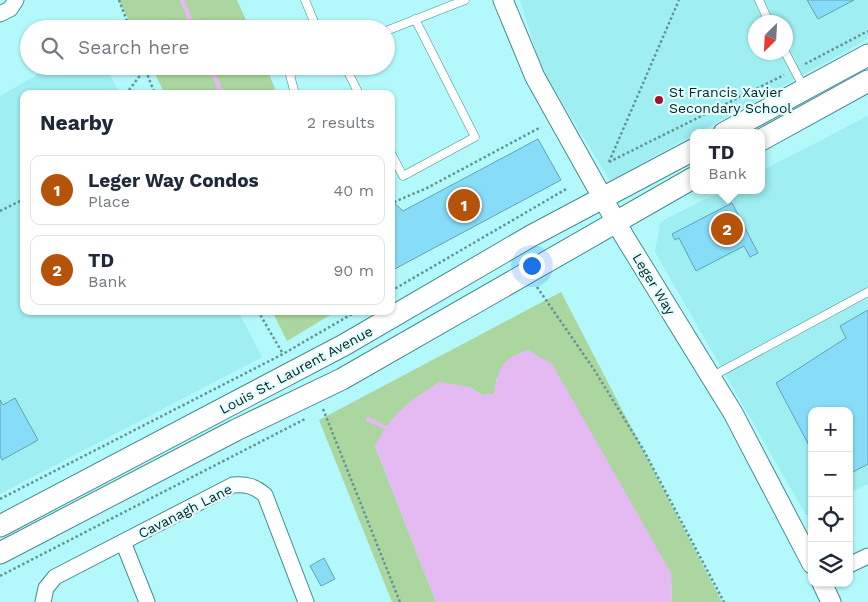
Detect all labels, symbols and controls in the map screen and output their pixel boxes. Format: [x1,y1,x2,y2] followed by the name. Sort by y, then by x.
[748,15,793,60] north arrow
[20,20,395,75] search box
[38,34,66,62] icon: search
[78,36,189,59] text: Search here
[669,84,792,116] place label: St Francis Xavier Secondary School
[653,94,665,106] marker: St Francis Xavier Secondary School
[40,110,113,135] text: Nearby
[307,113,375,132] text: 2 results
[690,129,765,194] popup
[708,141,734,164] text: TD
[708,164,747,183] text: Bank
[88,169,259,192] text: Leger Way Condos
[54,181,60,200] text: 1
[334,181,374,200] text: 40 m
[448,186,480,224] pin: 1
[88,192,130,211] text: Place
[711,210,743,248] pin: 2
[88,249,114,272] text: TD
[629,250,679,318] street label: Leger Way
[519,253,545,279] your location
[52,261,62,280] text: 2
[333,261,374,280] text: 90 m
[88,272,126,291] text: Bank
[217,323,375,417] street label: Louis St. Laurent Avenue
[808,407,853,587] map controls
[808,407,853,452] button: +
[808,452,853,497] button: −
[136,481,234,541] street label: Cavanagh Lane
[808,497,853,542] button: locate
[808,542,853,587] button: layers

